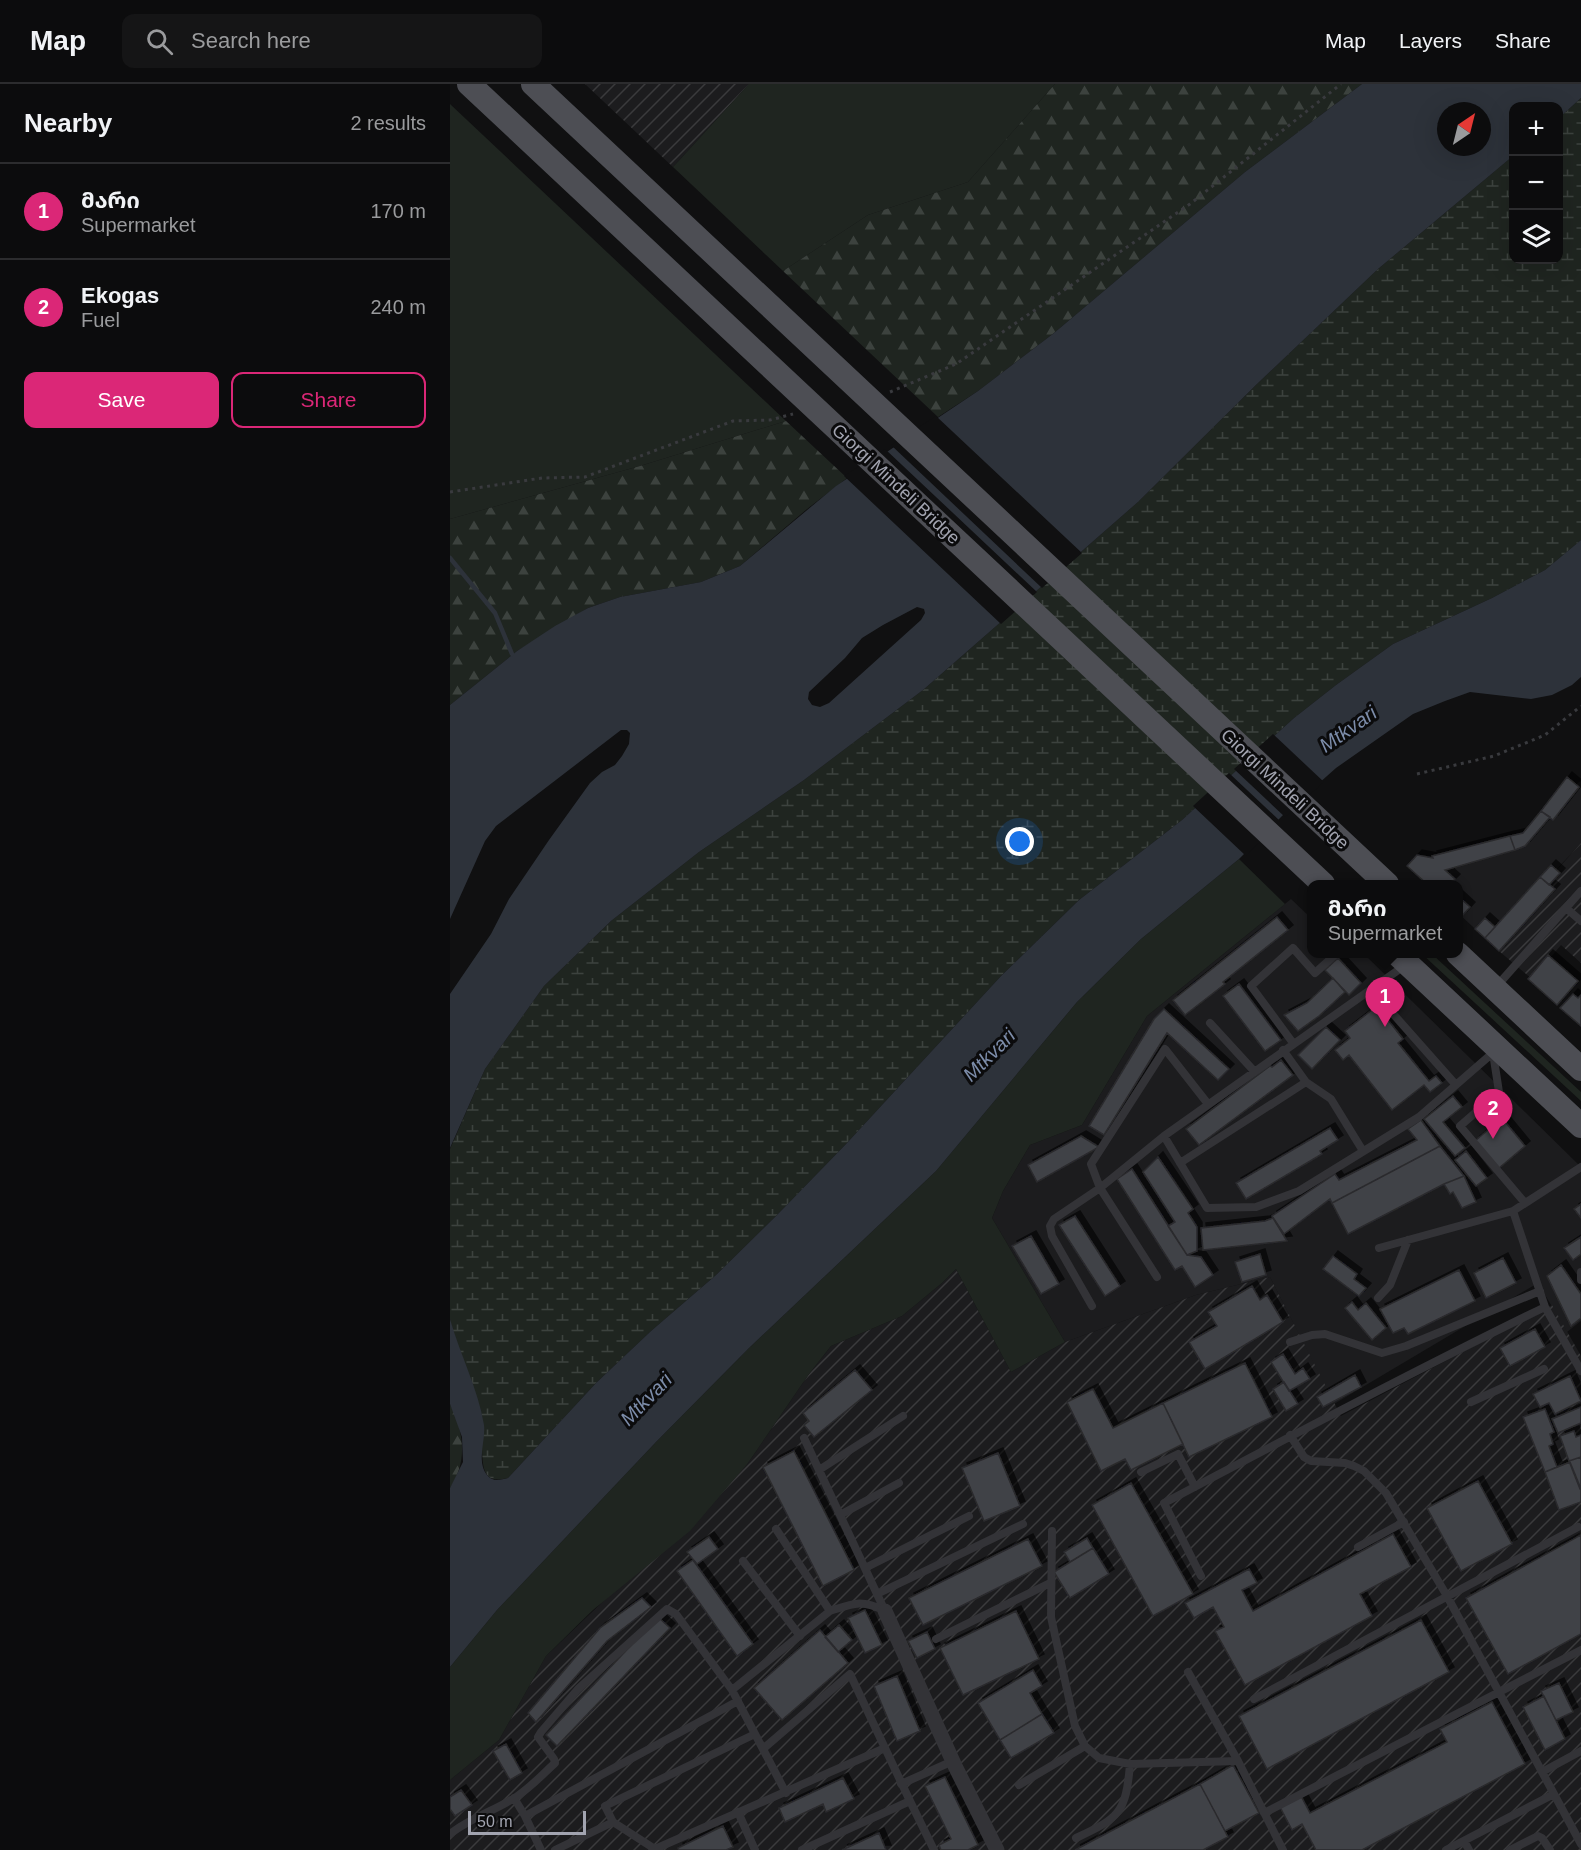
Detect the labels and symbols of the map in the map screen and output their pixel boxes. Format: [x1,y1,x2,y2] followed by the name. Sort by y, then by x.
[1437,102,1491,156] north arrow
[828,420,964,548] street label: Giorgi Mindeli Bridge
[1315,701,1381,756] water label: Mtkvari
[1217,725,1353,853] street label: Giorgi Mindeli Bridge
[1005,827,1034,856] your location
[1366,978,1404,1027] pin: 1
[958,1024,1020,1086] water label: Mtkvari
[1474,1090,1512,1139] pin: 2
[616,1368,677,1430] water label: Mtkvari
[468,1808,586,1836] scale bar

